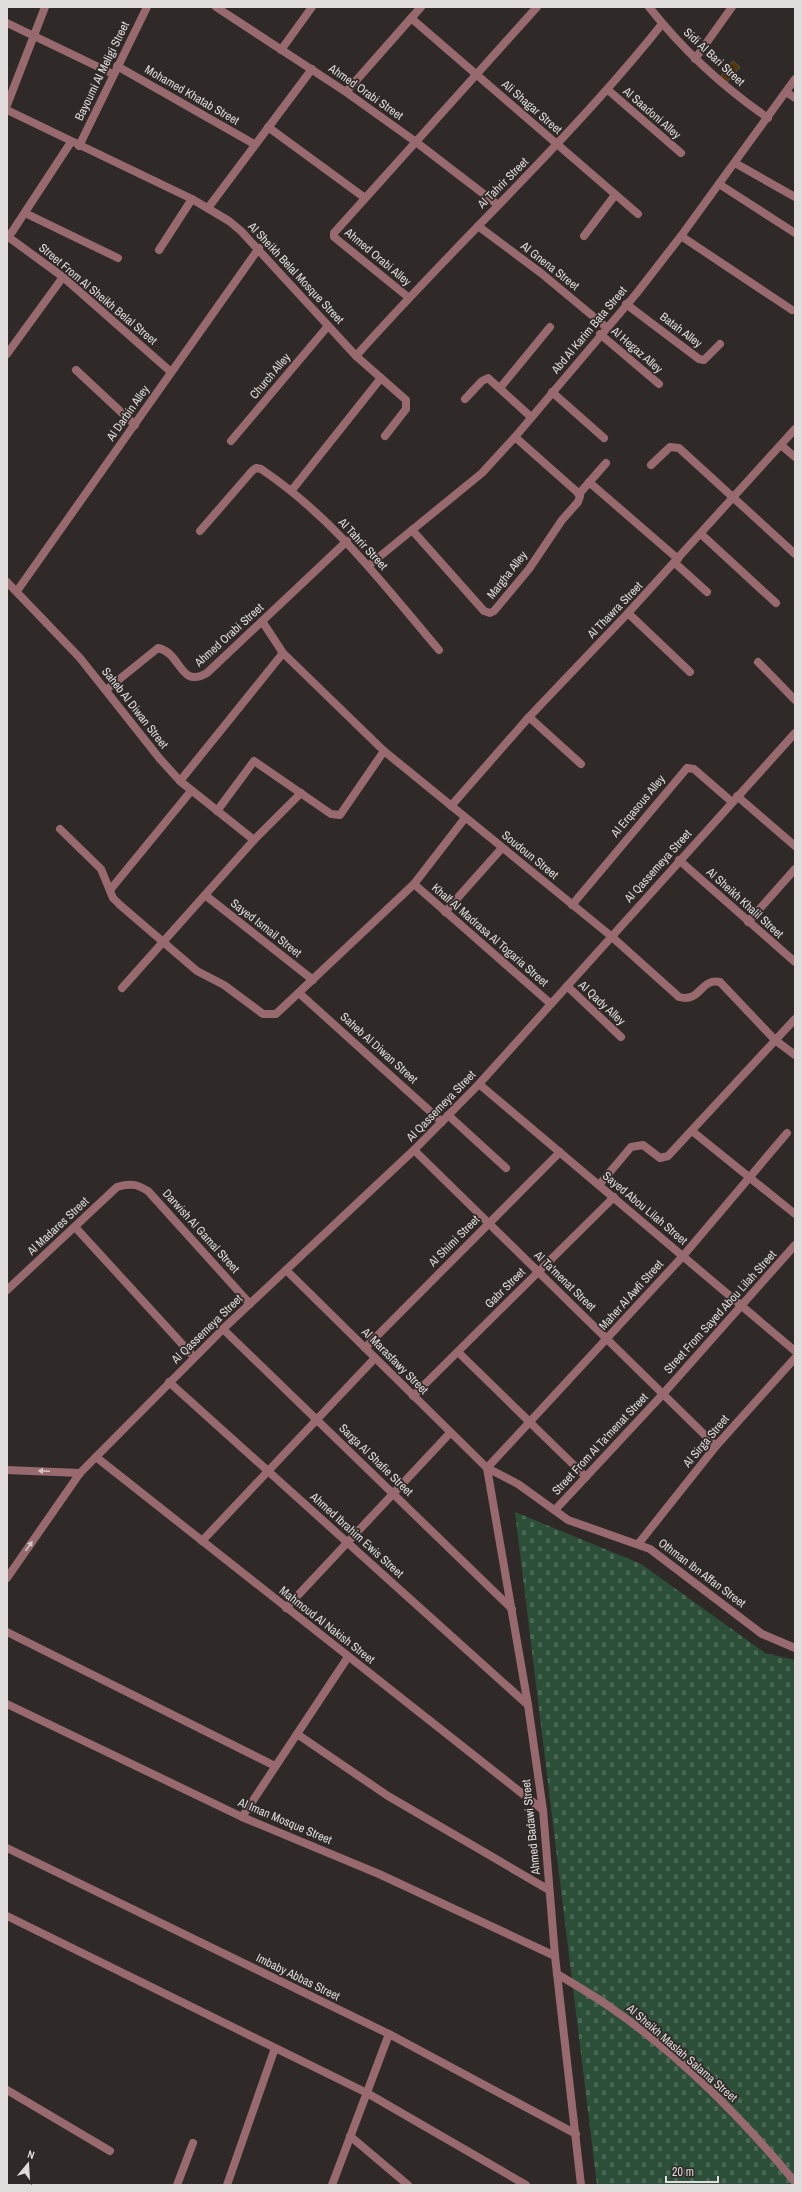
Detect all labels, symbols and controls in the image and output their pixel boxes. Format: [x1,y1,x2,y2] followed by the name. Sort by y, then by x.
[71,19,133,123] street label: Bayoumi Al Meligi Street
[680,24,748,90] street label: Sidi Al Bari Street
[325,60,407,124] street label: Ahmed Orabi Street
[142,61,242,129] street label: Mohamed Khatab Street
[498,76,566,138] street label: Ali Shagar Street
[619,83,684,143] street label: Al Saadoni Alley
[473,154,532,213] street label: Al Tahrir Street
[244,218,348,327] street label: Al Sheikh Belal Mosque Street
[341,224,415,290] street label: Ahmed Orabi Alley
[517,238,583,294] street label: Al Gnena Street
[35,240,161,348] street label: Street From Al Sheikh Belal Street
[547,283,630,378] street label: Abd Al Karim Bata Street
[657,309,706,351] street label: Batah Alley
[607,322,666,377] street label: Al Hegaz Alley
[246,350,294,402] street label: Church Alley
[102,382,153,445] street label: Al Darbin Alley
[334,514,391,574] street label: Al Tahrir Street
[483,548,531,602] street label: Margha Alley
[583,578,646,643] street label: Al Thawra Street
[190,600,267,671] street label: Ahmed Orabi Street
[98,664,172,752] street label: Saheb Al Diwan Street
[607,771,669,841] street label: Al Erqasous Alley
[620,826,695,907] street label: Al Qassemeya Street
[498,827,562,883] street label: Soudoun Street
[702,863,787,942] street label: Al Sheikh Khalil Street
[428,880,552,990] street label: Khalf Al Madrasa Al Togaria Street
[227,895,305,961] street label: Sayed Ismail Street
[574,977,629,1029] street label: Al Qady Alley
[337,1009,421,1087] street label: Saheb Al Diwan Street
[402,1067,479,1146] street label: Al Qassemeya Street
[599,1168,691,1248] street label: Sayed Abou Lilah Street
[159,1186,243,1277] street label: Darwish Al Gamal Street
[23,1193,92,1259] street label: Al Madares Street
[424,1212,483,1271] street label: Al Shimi Street
[530,1247,600,1315] street label: Al Ta'menat Street
[660,1247,780,1377] street label: Street From Sayed Abou Lilah Street
[595,1256,667,1333] street label: Maher Al Awfi Street
[481,1264,529,1312] street label: Gabr Street
[167,1291,246,1368] street label: Al Qassemeya Street
[358,1324,432,1398] street label: Al Marasfawy Street
[548,1389,652,1499] street label: Street From Al Ta'menat Street
[679,1411,733,1471] street label: Al Sirga Street
[335,1420,417,1500] street label: Sarga Al Shafie Street
[38,1468,50,1475] one-way arrow
[306,1488,407,1581] street label: Ahmed Ibrahim Ewis Street
[655,1535,749,1611] street label: Othman Ibn Affan Street
[25,1541,33,1551] one-way arrow
[276,1583,378,1667] street label: Mahmoud Al Nakish Street
[518,1778,544,1876] street label: Ahmed Badawi Street
[235,1794,334,1848] street label: Al Iman Mosque Street
[253,1950,343,2004] street label: Imbaby Abbas Street
[623,2000,741,2106] street label: Al Sheikh Maslah Salama Street
[8,2144,48,2184] north arrow
[26,2147,36,2162] text: N
[666,2158,718,2184] scale bar
[672,2164,694,2180] text: 20 m

